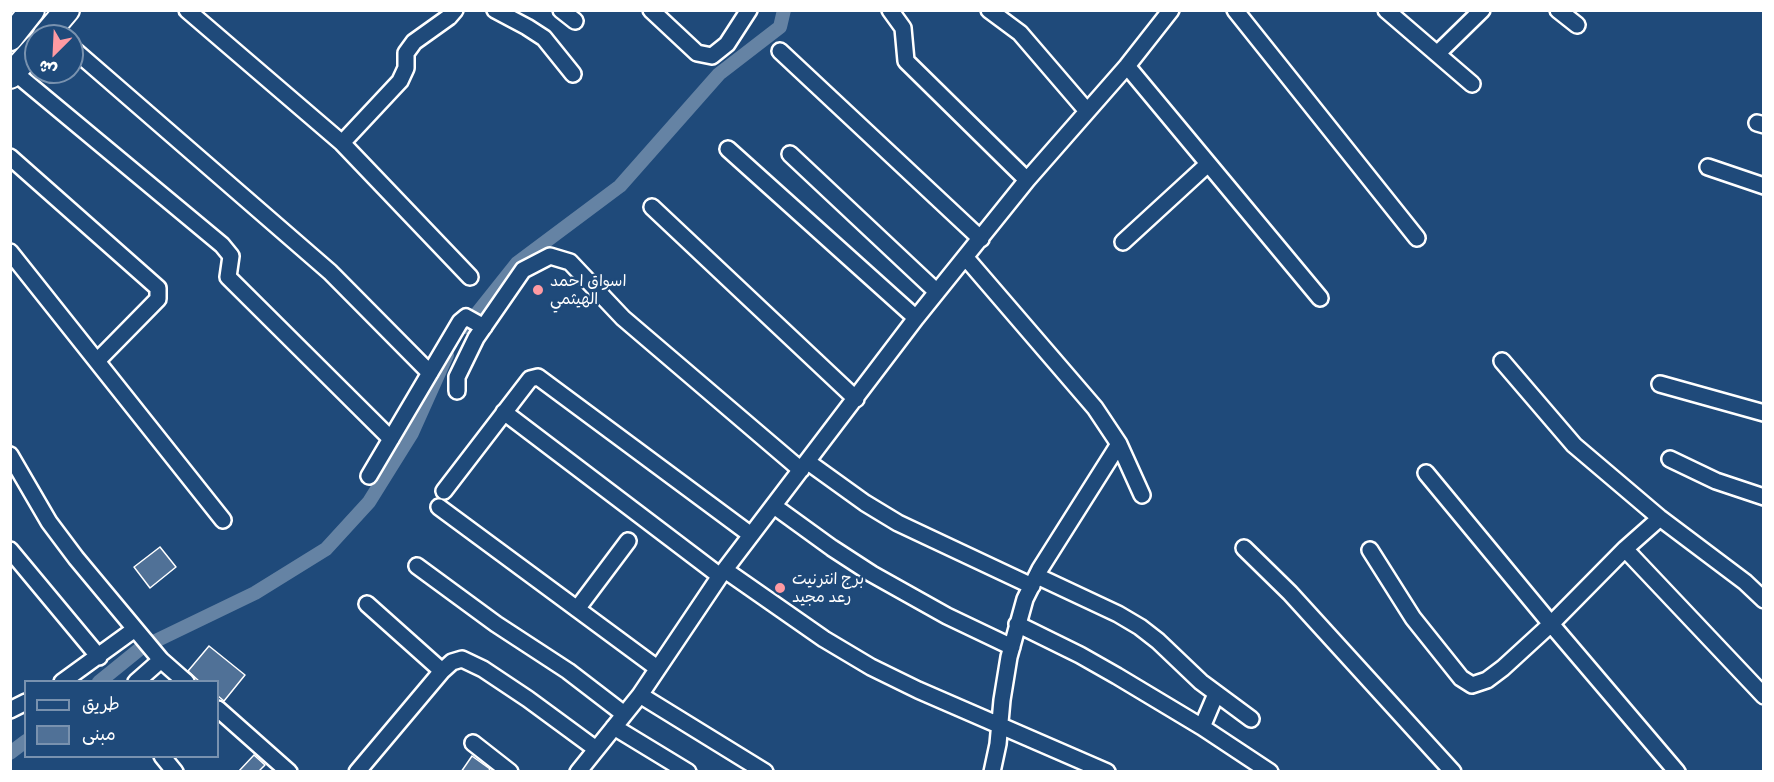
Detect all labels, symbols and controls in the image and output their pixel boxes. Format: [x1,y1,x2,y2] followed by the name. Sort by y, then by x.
[24,24,84,84] north arrow
[35,56,60,81] text: ش
[550,271,626,309] place label: اسواق احمد الهيثمي
[531,283,545,297] marker: اسواق احمد الهيثمي
[792,569,864,607] place label: برج انترنيت رعد مجيد
[773,581,787,595] marker: برج انترنيت رعد مجيد
[24,680,219,758] legend
[82,692,120,715] text: طريق
[82,722,116,745] text: مبنى

